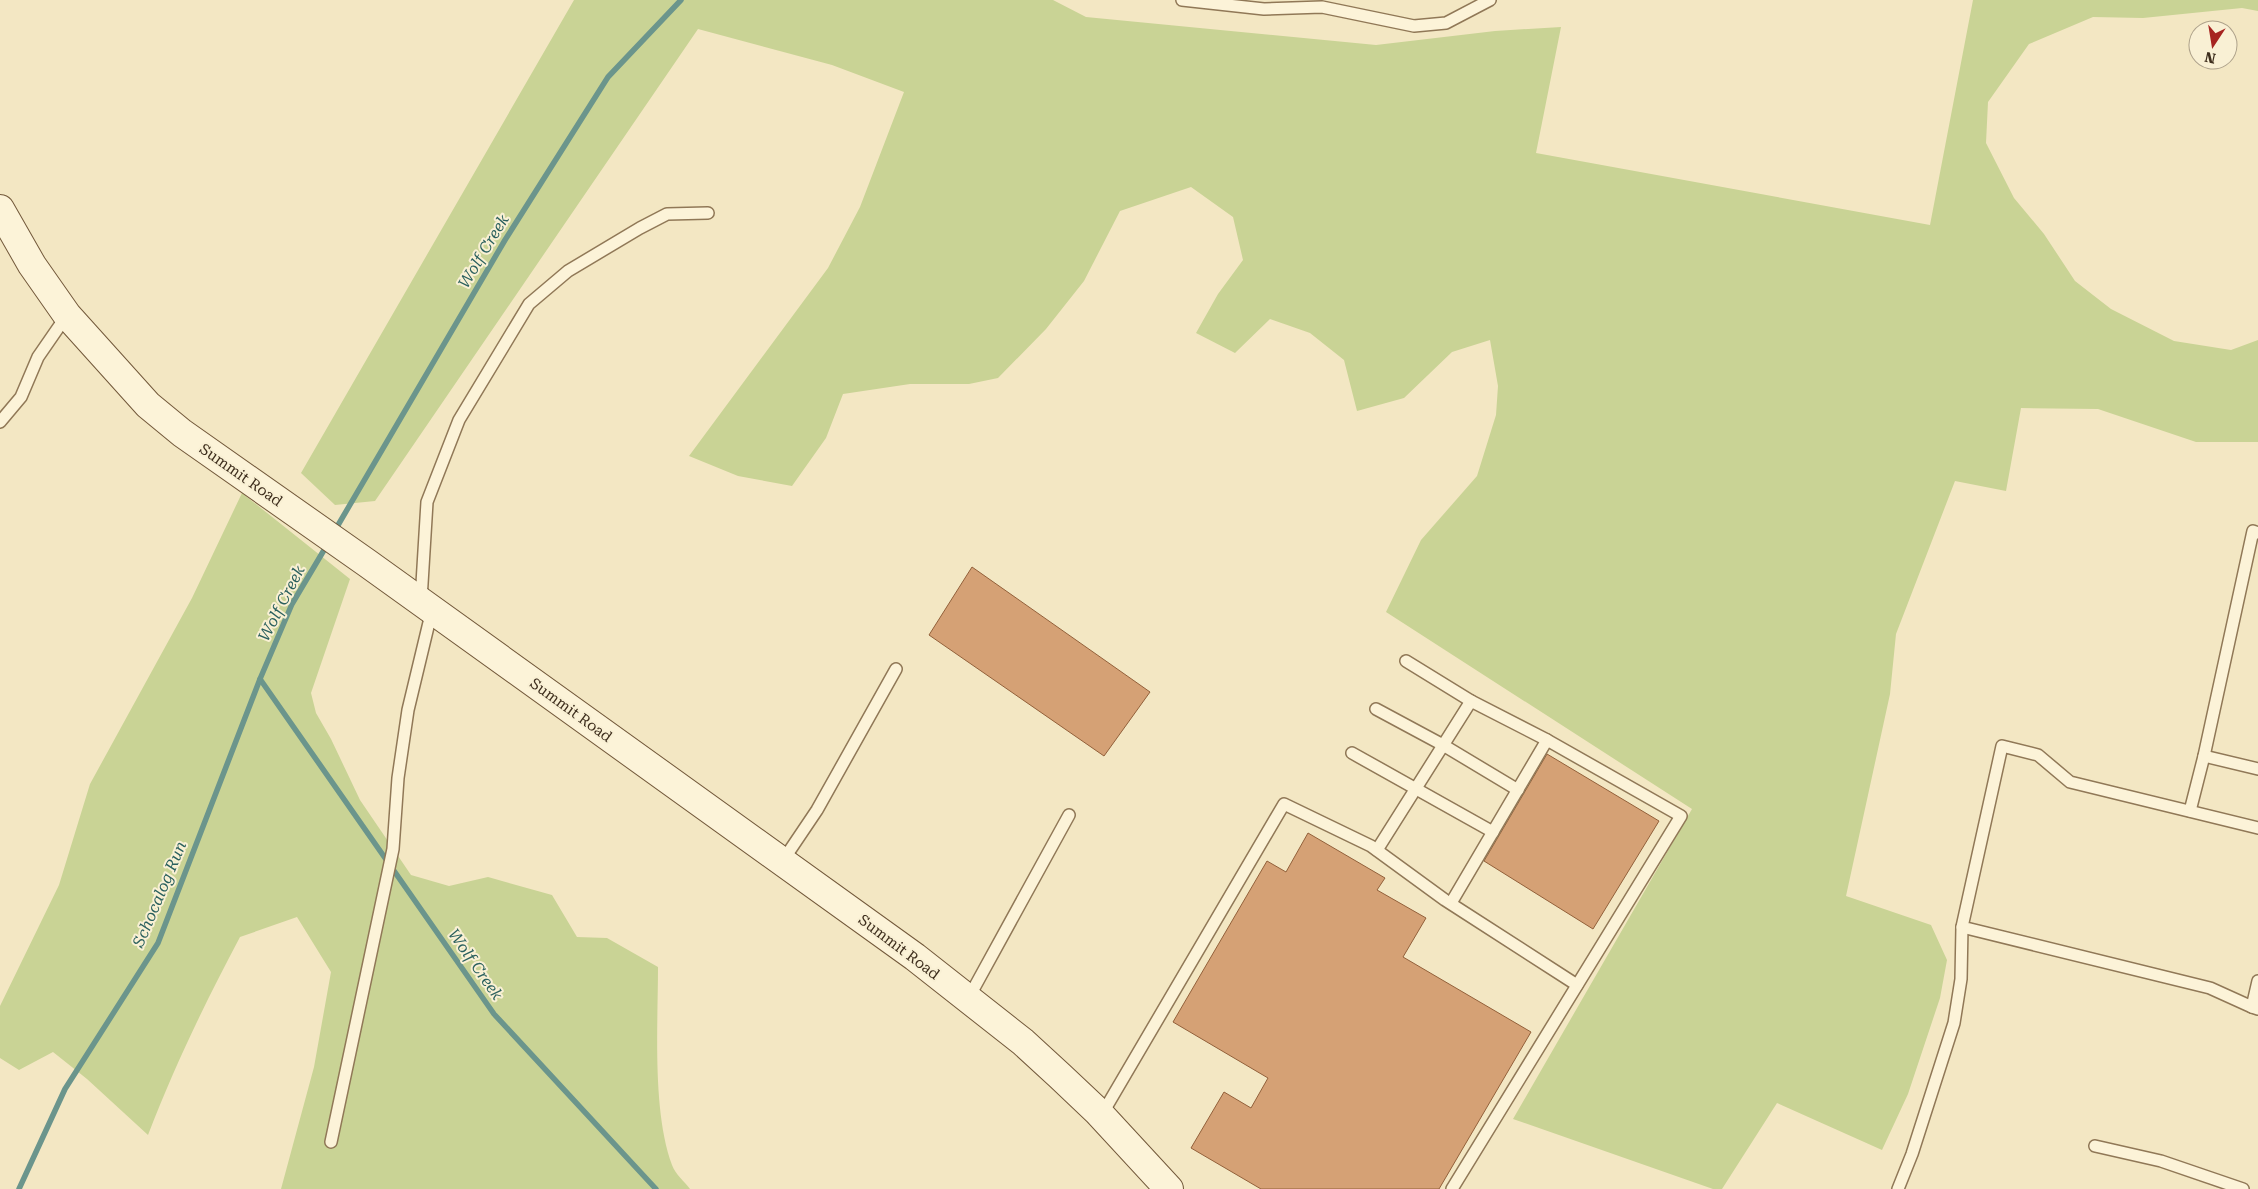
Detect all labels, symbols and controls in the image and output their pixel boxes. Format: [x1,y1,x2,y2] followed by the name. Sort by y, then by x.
[2188,20,2238,70] north arrow
[2203,49,2217,67] text: N
[454,211,513,292] water label: Wolf Creek
[196,440,286,510] street label: Summit Road
[254,562,309,644] water label: Wolf Creek
[526,674,616,746] street label: Summit Road
[128,838,190,951] water label: Schocalog Run
[855,911,943,984] street label: Summit Road
[444,925,507,1004] water label: Wolf Creek

